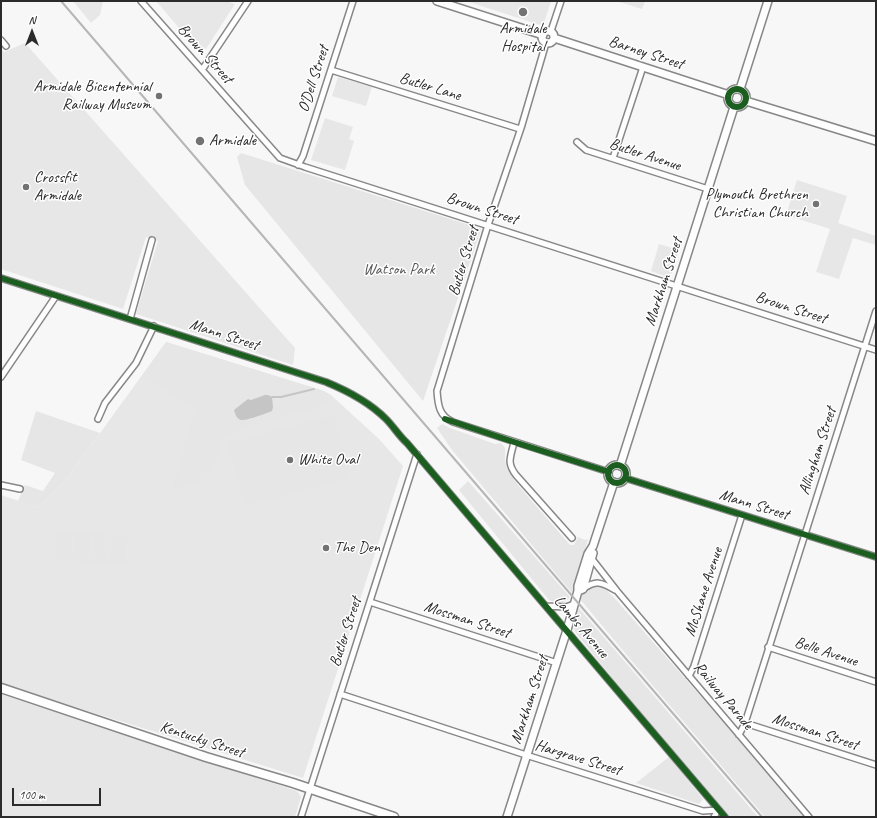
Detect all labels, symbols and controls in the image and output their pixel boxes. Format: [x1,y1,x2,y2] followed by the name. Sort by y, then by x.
[517,6,529,18] marker: Armidale Hospital
[12,12,52,52] north arrow
[29,13,35,27] text: N
[499,19,547,57] place label: Armidale Hospital
[173,20,237,88] street label: Brown Street
[606,32,686,74] street label: Barney Street
[294,43,334,115] street label: O'Dell Street
[397,69,463,105] street label: Butler Lane
[34,77,151,115] place label: Armidale Bicentennial Railway Museum
[154,91,164,101] marker: Armidale Bicentennial Railway Museum
[209,131,256,151] place label: Armidale
[607,134,683,176] street label: Butler Avenue
[194,135,206,147] marker: Armidale
[34,168,81,206] place label: Crossfit Armidale
[21,182,31,192] marker: Crossfit Armidale
[705,185,808,223] place label: Plymouth Brethren Christian Church
[444,188,520,230] street label: Brown Street
[811,199,821,209] marker: Plymouth Brethren Christian Church
[444,224,484,298] street label: Butler Street
[641,236,687,328] street label: Markham Street
[363,260,435,280] park label: Watson Park
[753,287,829,329] street label: Brown Street
[187,315,261,355] street label: Mann Street
[795,405,841,497] street label: Allingham Street
[298,450,358,470] place label: White Oval
[285,455,295,465] marker: White Oval
[717,485,791,525] street label: Mann Street
[334,538,380,558] place label: The Den
[321,543,331,553] marker: The Den
[681,545,727,639] street label: McShane Avenue
[549,592,613,662] street label: Lambs Avenue
[326,595,366,669] street label: Butler Street
[422,597,512,643] street label: Mossman Street
[792,633,860,671] street label: Belle Avenue
[507,654,553,746] street label: Markham Street
[689,658,757,734] street label: Railway Parade
[770,709,860,755] street label: Mossman Street
[158,717,246,763] street label: Kentucky Street
[533,736,623,780] street label: Hargrave Street
[14,780,103,806] scale bar
[19,787,45,803] text: 100 m

